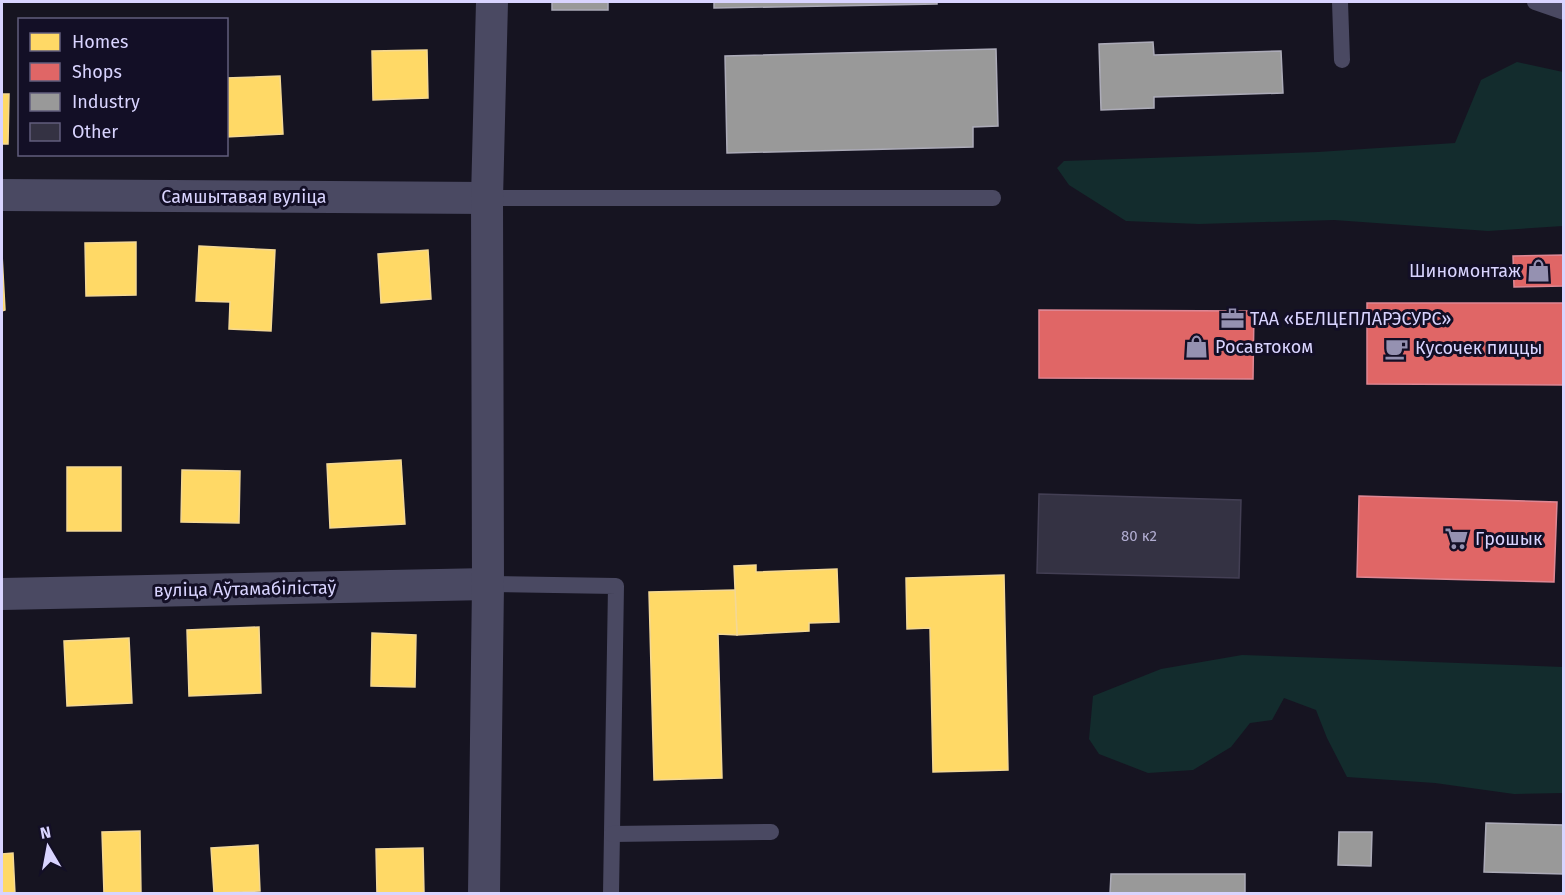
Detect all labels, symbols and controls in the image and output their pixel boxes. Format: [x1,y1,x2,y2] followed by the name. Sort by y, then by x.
[18,18,228,156] legend
[72,31,128,53] text: Homes
[72,61,122,83] text: Shops
[72,91,140,113] text: Industry
[72,121,118,143] text: Other
[161,186,327,208] street label: Самшытавая вуліца
[1526,258,1552,284] shop icon: Шиномонтаж
[1409,260,1521,282] place label: Шиномонтаж
[1219,306,1245,332] office icon: ТАА «БЕЛЦЕПЛАРЭСУРС»
[1250,308,1451,330] place label: ТАА «БЕЛЦЕПЛАРЭСУРС»
[1184,334,1210,360] shop icon: Росавтоком
[1384,335,1410,361] cafe icon: Кусочек пиццы
[1215,336,1313,358] place label: Росавтоком
[1415,337,1543,359] place label: Кусочек пиццы
[1444,526,1470,552] supermarket icon: Грошык
[1121,527,1157,545] house number: 80 к2
[1475,528,1543,550] place label: Грошык
[153,576,337,602] street label: вуліца Аўтамабілістаў
[18,817,78,877] north arrow
[39,822,52,843] text: N

